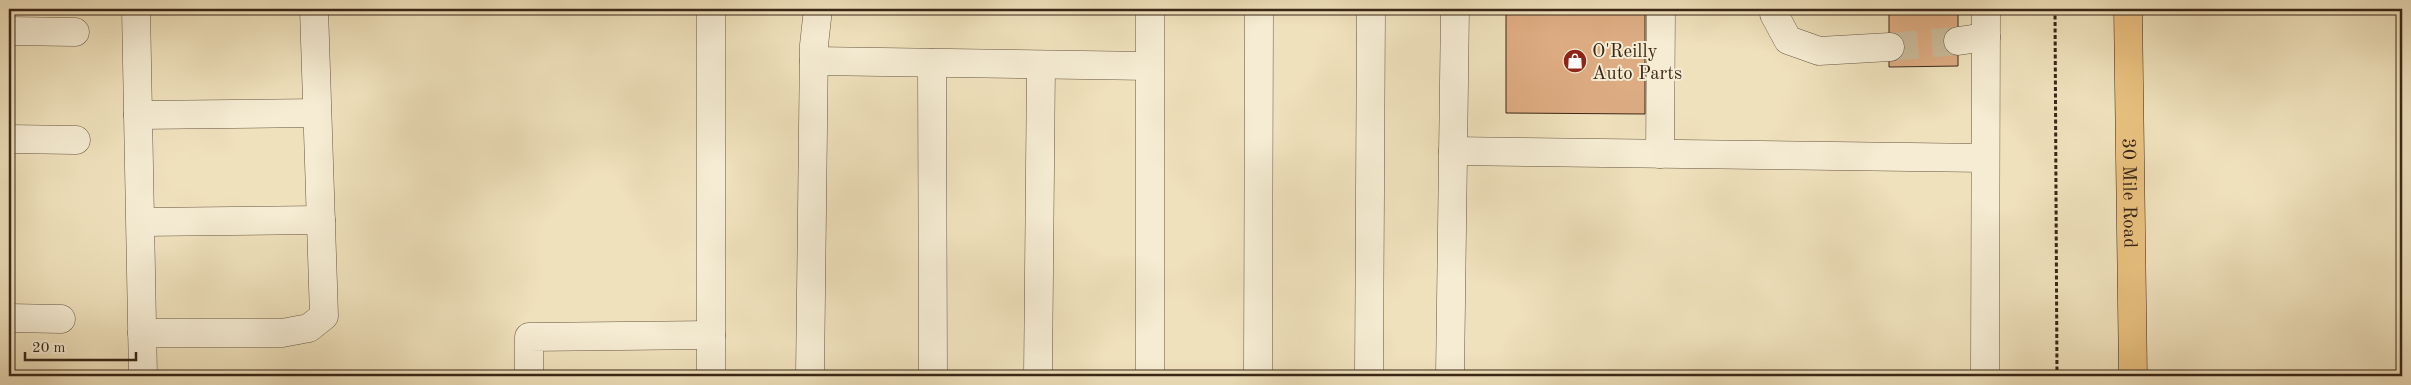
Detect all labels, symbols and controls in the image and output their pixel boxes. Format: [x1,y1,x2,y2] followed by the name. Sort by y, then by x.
[1592,43,1682,84] place label: O'Reilly Auto Parts
[1562,48,1588,74] shop icon: O'Reilly Auto Parts
[2118,138,2138,248] street label: 30 Mile Road
[25,330,136,362] scale bar
[32,341,66,356] text: 20 m

